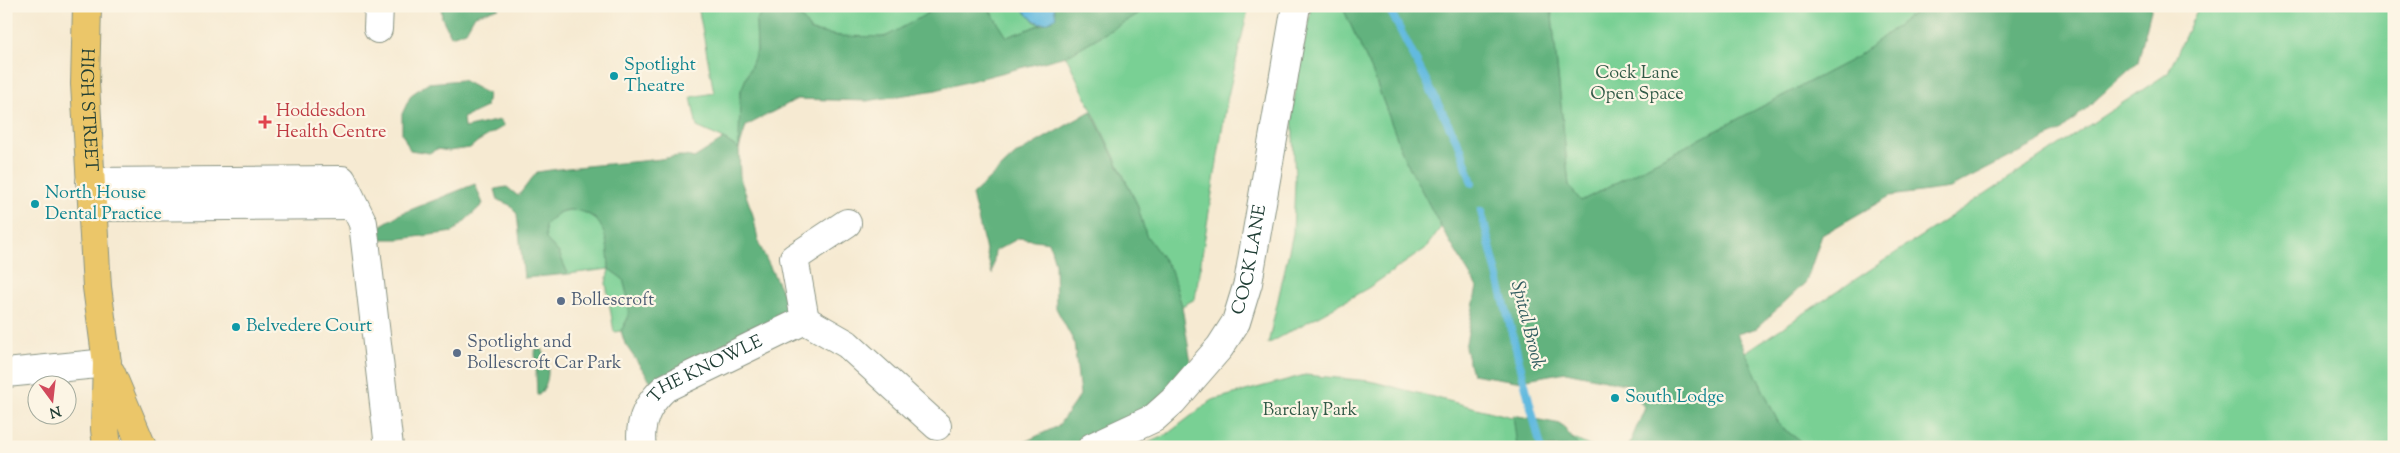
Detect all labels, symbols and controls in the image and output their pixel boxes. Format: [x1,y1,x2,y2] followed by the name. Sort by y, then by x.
[72,48,103,173] street label: HIGH STREET
[624,53,696,100] place label: Spotlight Theatre
[1590,61,1684,108] park label: Cock Lane Open Space
[608,70,620,82] marker: Spotlight Theatre
[276,99,386,146] place label: Hoddesdon Health Centre
[258,115,272,129] marker: Hoddesdon Health Centre
[45,181,162,228] place label: North House Dental Practice
[29,198,41,210] marker: North House Dental Practice
[1226,203,1274,318] street label: COCK LANE
[1503,278,1551,372] water label: Spital Brook
[571,288,655,314] place label: Bollescroft
[555,295,567,307] marker: Bollescroft
[246,314,372,340] place label: Belvedere Court
[230,321,242,333] marker: Belvedere Court
[643,329,767,410] street label: THE KNOWLE
[467,330,622,377] place label: Spotlight and Bollescroft Car Park
[451,347,463,359] marker: Spotlight and Bollescroft Car Park
[28,376,78,426] north arrow
[1625,385,1724,411] place label: South Lodge
[1609,392,1621,404] marker: South Lodge
[1263,398,1357,424] park label: Barclay Park
[47,400,63,422] text: N

